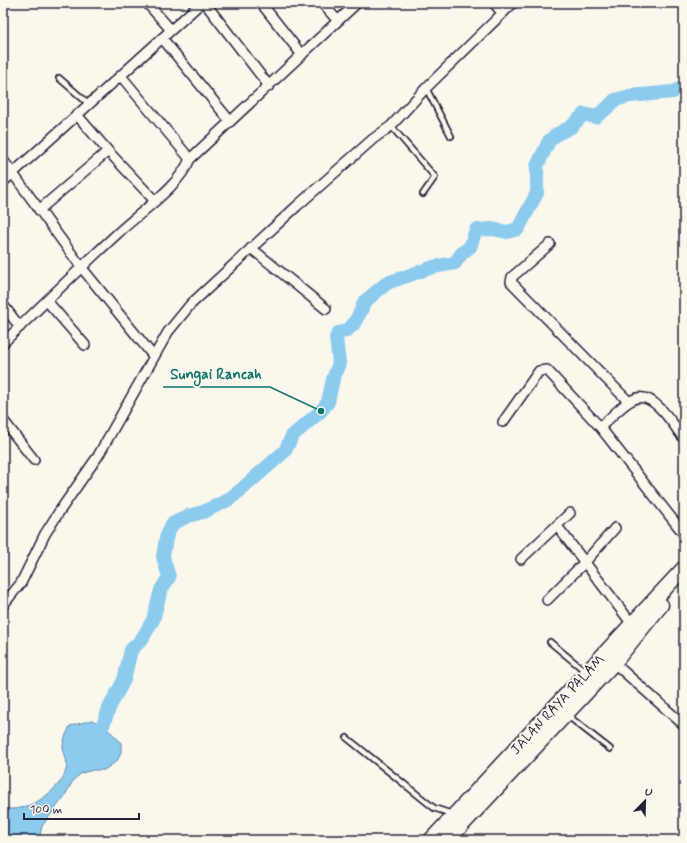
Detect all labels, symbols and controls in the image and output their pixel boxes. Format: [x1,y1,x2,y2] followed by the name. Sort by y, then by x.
[163,360,270,387] callout: Sungai Rancah
[170,365,262,387] text: Sungai Rancah
[507,651,609,759] street label: JALAN RAYA PALAM
[625,781,665,821] north arrow
[642,785,655,801] text: U
[24,795,139,821] scale bar
[30,802,62,818] text: 100 m

